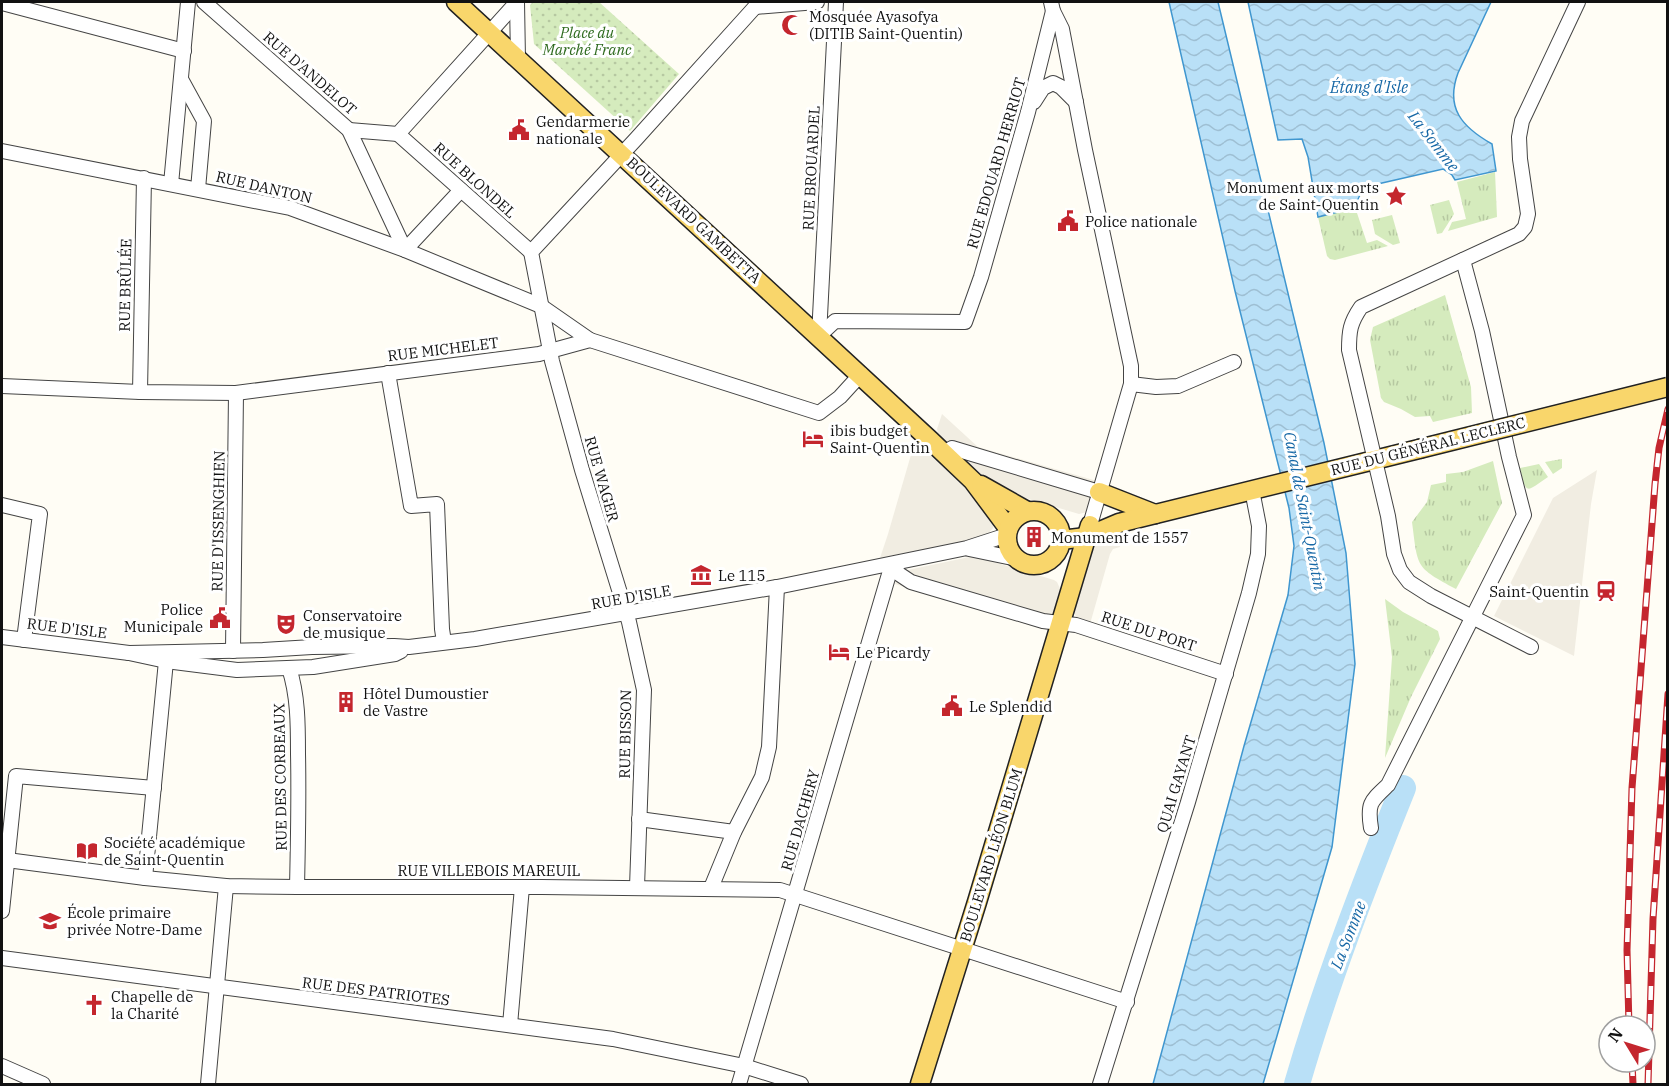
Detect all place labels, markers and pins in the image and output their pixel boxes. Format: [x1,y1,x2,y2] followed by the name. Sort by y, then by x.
[809,7,963,43] place label: Mosquée Ayasofya (DITIB Saint-Quentin)
[780,13,804,37] mosque icon: Mosquée Ayasofya (DITIB Saint-Quentin)
[536,112,630,148] place label: Gendarmerie nationale
[507,118,531,142] public building icon: Gendarmerie nationale
[1226,178,1379,214] place label: Monument aux morts de Saint-Quentin
[1384,184,1408,208] place icon: Monument aux morts de Saint-Quentin
[1056,209,1080,233] public building icon: Police nationale
[1085,212,1197,231] place label: Police nationale
[830,421,930,457] place label: ibis budget Saint-Quentin
[801,427,825,451] hotel icon: ibis budget Saint-Quentin
[1022,525,1046,549] building icon: Monument de 1557
[1051,528,1189,547] place label: Monument de 1557
[689,563,713,587] museum icon: Le 115
[718,566,765,585] place label: Le 115
[1594,579,1618,603] station icon: Saint-Quentin
[1489,582,1589,601] place label: Saint-Quentin
[124,600,203,636] place label: Police Municipale
[208,606,232,630] public building icon: Police Municipale
[303,606,402,642] place label: Conservatoire de musique
[274,612,298,636] theatre icon: Conservatoire de musique
[827,640,851,664] hotel icon: Le Picardy
[856,643,930,662] place label: Le Picardy
[363,684,489,720] place label: Hôtel Dumoustier de Vastre
[334,690,358,714] building icon: Hôtel Dumoustier de Vastre
[940,694,964,718] public building icon: Le Splendid
[969,697,1052,716] place label: Le Splendid
[104,833,245,869] place label: Société académique de Saint-Quentin
[75,839,99,863] library icon: Société académique de Saint-Quentin
[67,903,202,939] place label: École primaire privée Notre-Dame
[38,909,62,933] school or university icon: École primaire privée Notre-Dame
[111,987,193,1023] place label: Chapelle de la Charité
[82,993,106,1017] church icon: Chapelle de la Charité

